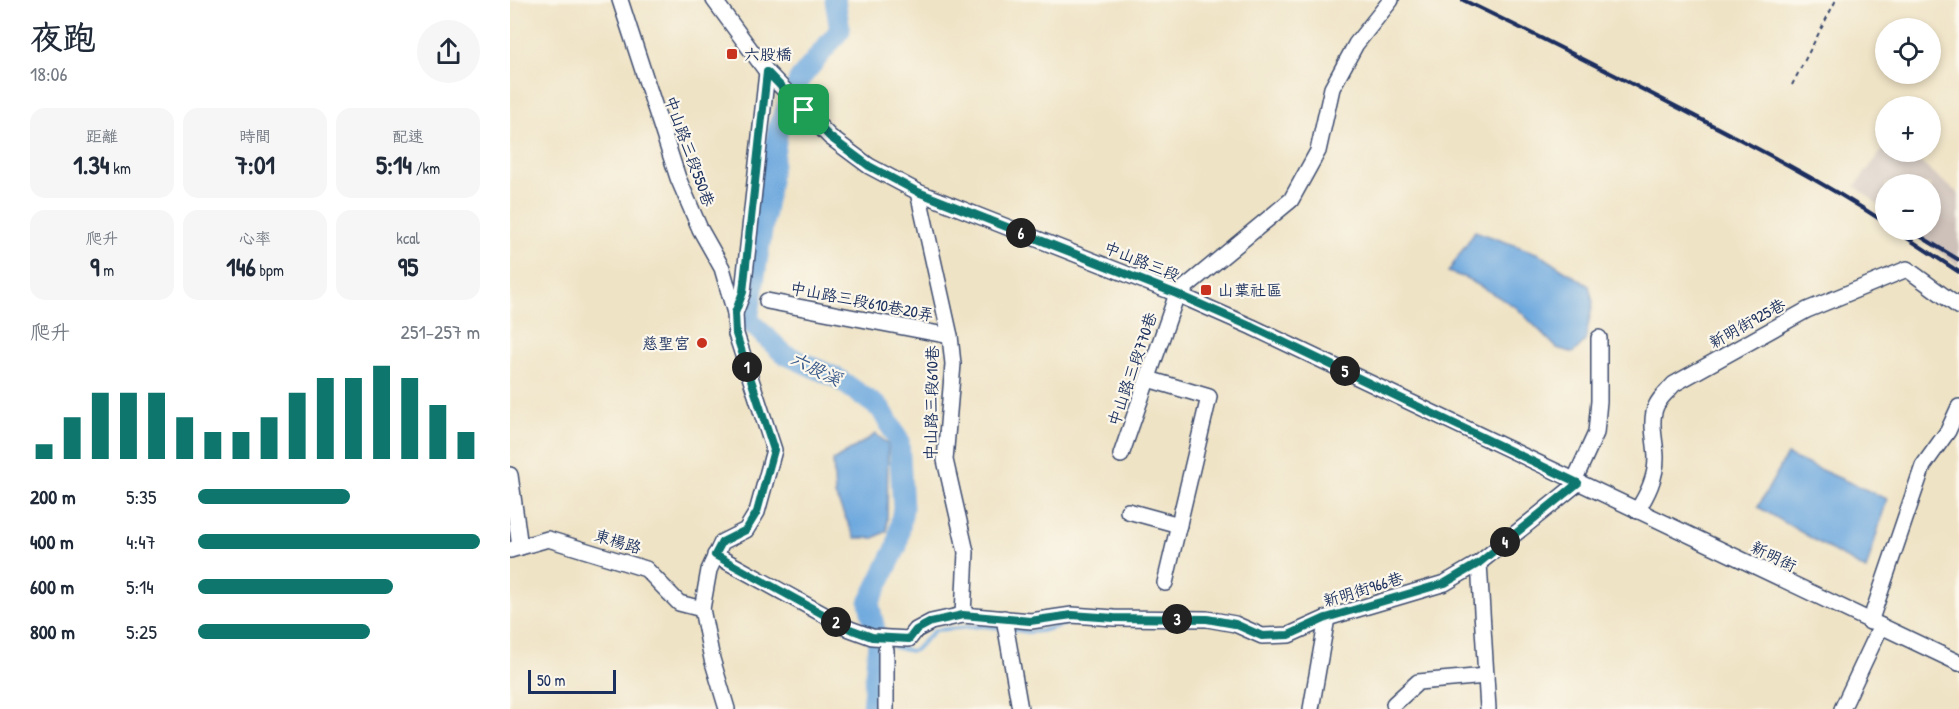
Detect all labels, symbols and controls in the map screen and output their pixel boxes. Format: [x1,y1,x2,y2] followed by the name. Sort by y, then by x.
[30,15,96,59] text: 夜跑
[1875,18,1941,240] map controls
[1875,18,1941,84] button: locate
[417,20,480,83] button: share
[744,43,792,65] place label: 六股橋
[725,47,739,61] marker: 六股橋
[30,60,68,87] text: 18:06
[778,84,829,135] pin
[660,92,720,210] street label: 中山路三段550巷
[787,93,820,126] icon: arrive
[1875,96,1941,162] button: +
[86,125,118,147] text: 距離
[239,125,271,147] text: 時間
[392,125,424,147] text: 配速
[73,147,110,182] text: 1.34
[235,147,275,182] text: 7:01
[376,147,412,182] text: 5:14
[110,157,131,179] text: km
[412,157,440,179] text: /km
[1875,174,1941,240] button: −
[1006,218,1036,248] pin: 6
[1018,222,1024,244] text: 6
[86,227,118,249] text: 爬升
[239,227,271,249] text: 心率
[396,227,420,249] text: kcal
[1101,236,1183,286] street label: 中山路三段
[90,249,99,284] text: 9
[226,249,256,284] text: 146
[398,249,418,284] text: 95
[99,259,114,281] text: m
[256,259,284,281] text: bpm
[788,276,936,326] street label: 中山路三段610巷20弄
[1218,279,1282,301] place label: 山葉社區
[1199,283,1213,297] marker: 山葉社區
[1705,293,1789,353] street label: 新明街925巷
[1102,309,1162,429] street label: 中山路三段770巷
[30,318,70,345] text: 爬升
[401,318,480,345] text: 251–257 m
[642,332,690,354] place label: 慈聖宮
[695,336,709,350] marker: 慈聖宮
[786,345,847,392] water label: 六股溪
[919,345,943,461] street label: 中山路三段610巷
[732,352,762,382] pin: 1
[744,356,750,378] text: 1
[1330,356,1360,386] pin: 5
[1342,360,1348,382] text: 5
[30,483,75,510] text: 200 m
[126,483,157,510] text: 5:35
[592,523,644,559] street label: 東楊路
[1490,527,1520,557] pin: 4
[30,528,74,555] text: 400 m
[126,528,156,555] text: 4:47
[1502,531,1508,553] text: 4
[1748,536,1800,576] street label: 新明街
[1320,566,1406,612] street label: 新明街966巷
[30,573,74,600] text: 600 m
[126,573,154,600] text: 5:14
[1162,604,1192,634] pin: 3
[821,607,851,637] pin: 2
[1173,608,1181,630] text: 3
[832,611,840,633] text: 2
[30,618,75,645] text: 800 m
[126,618,157,645] text: 5:25
[528,667,616,694] scale bar
[537,669,566,691] text: 50 m

